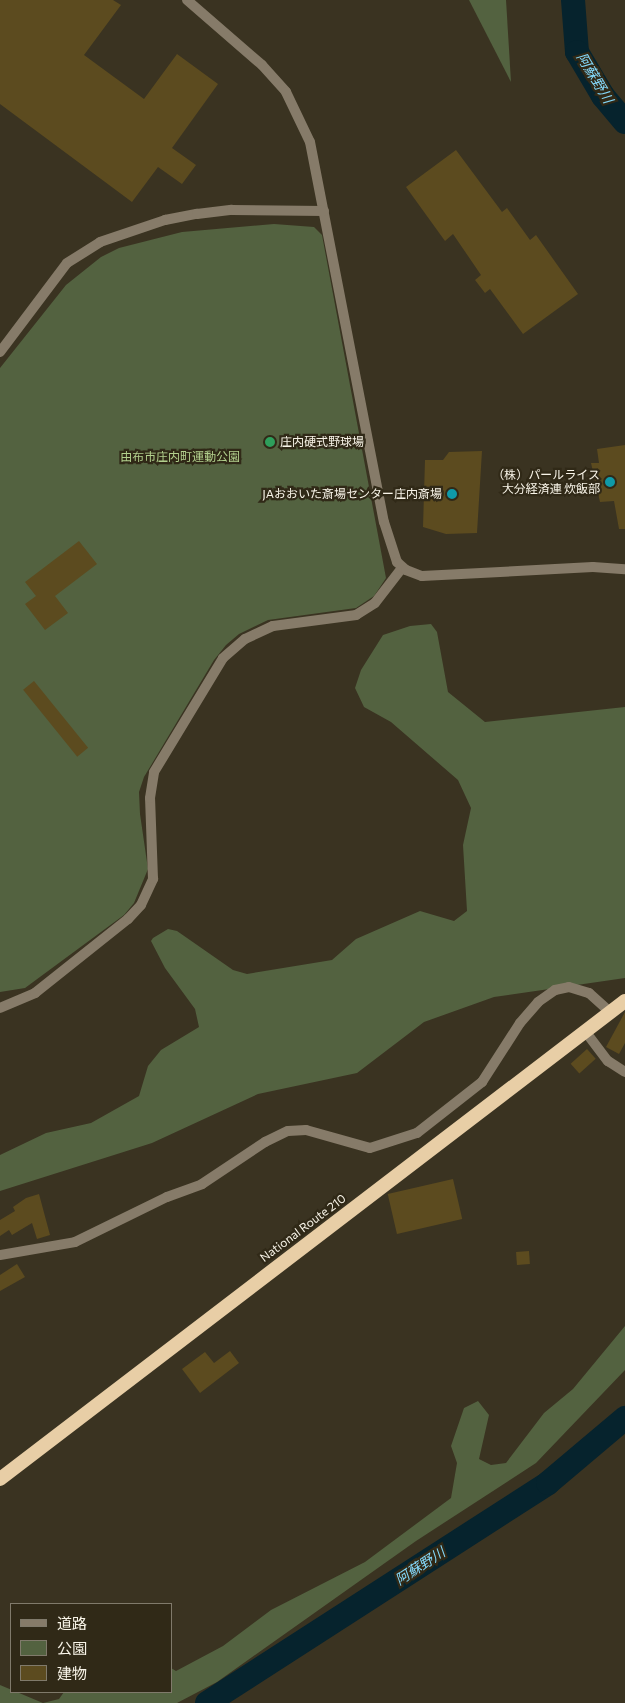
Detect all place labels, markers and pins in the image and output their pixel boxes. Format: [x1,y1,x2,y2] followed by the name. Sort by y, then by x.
[280,435,364,449] place label: 庄内硬式野球場
[264,436,276,448] marker: 庄内硬式野球場
[492,468,600,496] place label: （株）パールライス 大分経済連 炊飯部
[604,476,616,488] marker: （株）パールライス 大分経済連 炊飯部
[262,487,442,501] place label: JAおおいた斎場センター庄内斎場
[446,488,458,500] marker: JAおおいた斎場センター庄内斎場

